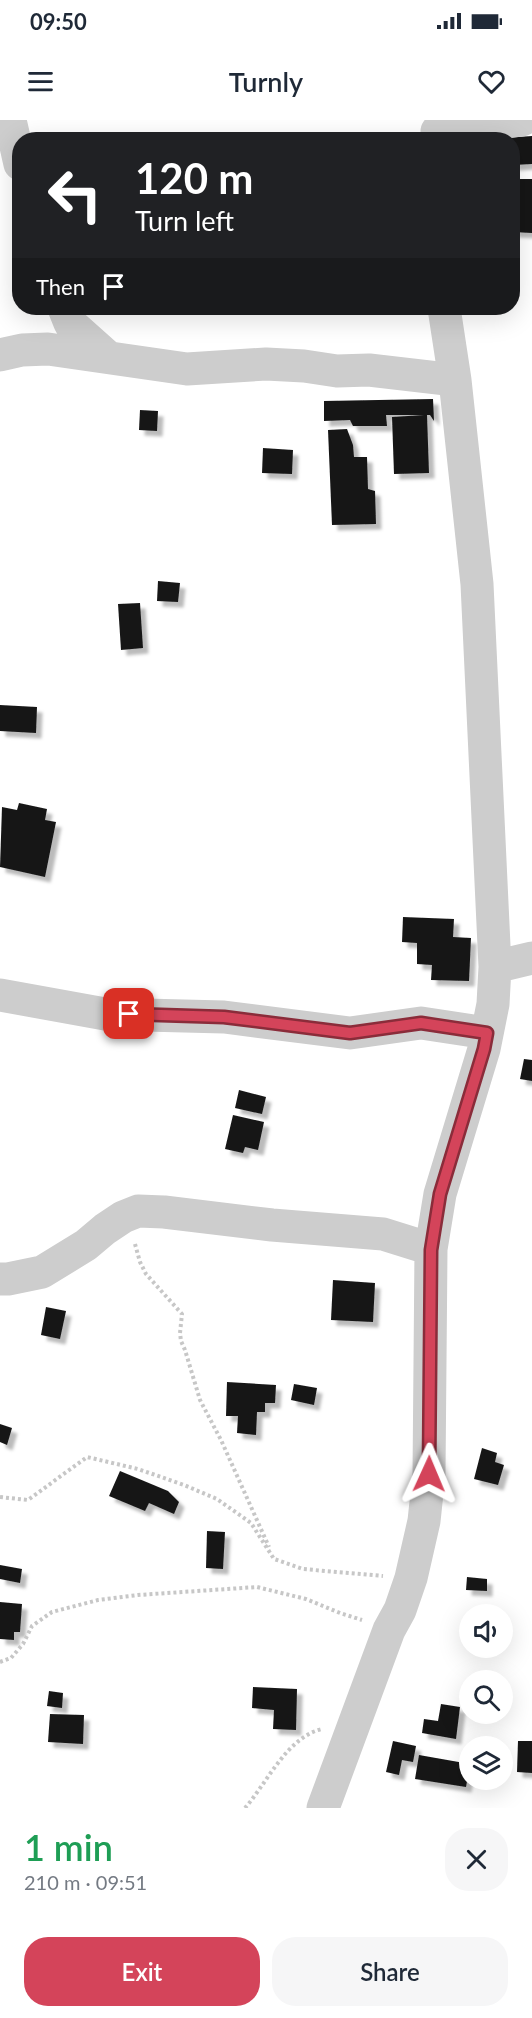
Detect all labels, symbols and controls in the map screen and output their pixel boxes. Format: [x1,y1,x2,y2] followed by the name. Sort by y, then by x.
[30,8,87,35] text: 09:50
[24,65,57,98] icon: menu
[229,65,303,98] text: Turnly
[475,65,508,98] icon: heart
[135,153,253,203] text: 120 m
[36,156,114,234] icon: left
[135,204,234,237] text: Turn left
[97,270,130,303] icon: arrive
[36,273,85,300] text: Then
[103,988,154,1039] pin
[112,997,145,1030] icon: arrive
[397,1442,461,1506] position arrow
[459,1604,513,1790] map controls
[459,1604,513,1658] button: sound
[459,1670,513,1724] button: search
[459,1736,513,1790] button: layers
[24,1825,113,1869] text: 1 min
[445,1828,508,1891] button: close
[24,1870,147,1894] text: 210 m · 09:51
[24,1937,260,2006] button: Exit
[272,1937,508,2006] button: Share

